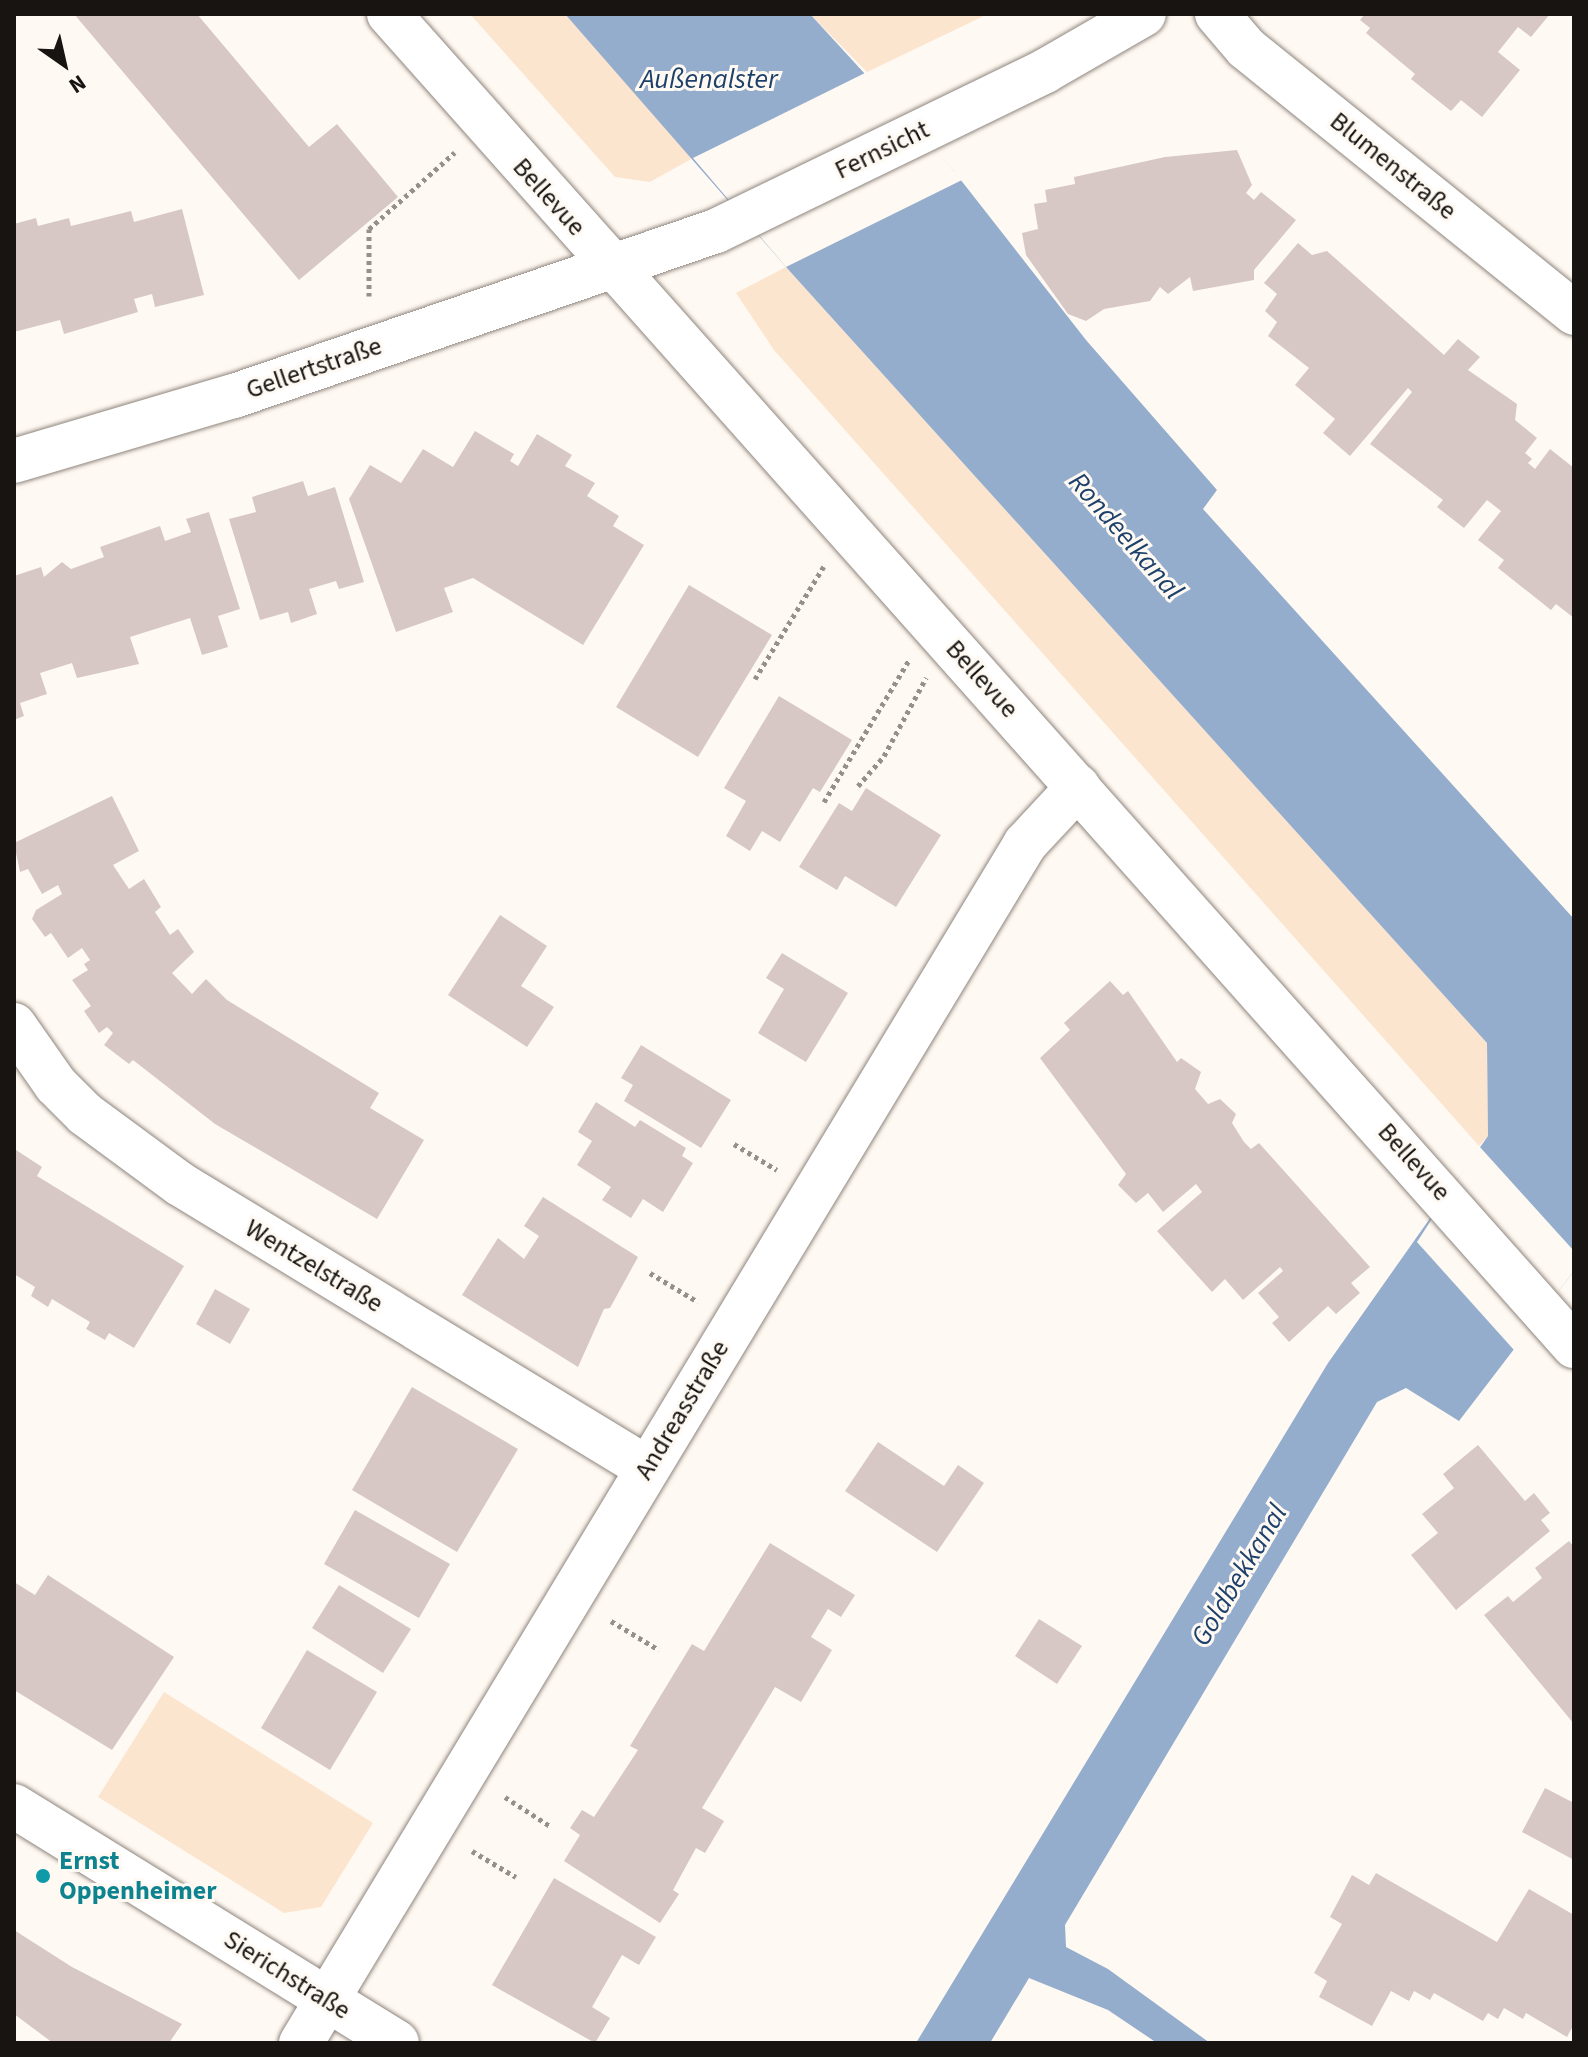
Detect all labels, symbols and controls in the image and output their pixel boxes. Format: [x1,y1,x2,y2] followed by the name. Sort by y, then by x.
[24,24,104,104] north arrow
[640,62,778,96] water label: Außenalster
[62,67,92,101] text: N
[1324,106,1462,226] street label: Blumenstraße
[830,114,934,186] street label: Fernsicht
[506,152,592,242] street label: Bellevue
[242,330,386,406] street label: Gellertstraße
[1062,465,1190,607] water label: Rondeelkanal
[939,634,1025,724] street label: Bellevue
[1371,1117,1457,1207] street label: Bellevue
[239,1213,389,1319] street label: Wentzelstraße
[628,1335,736,1485] street label: Andreasstraße
[1184,1498,1294,1652] water label: Goldbekkanal
[59,1845,217,1906] place label: Ernst Oppenheimer
[34,1867,52,1885] marker: Ernst Oppenheimer
[218,1924,356,2026] street label: Sierichstraße

